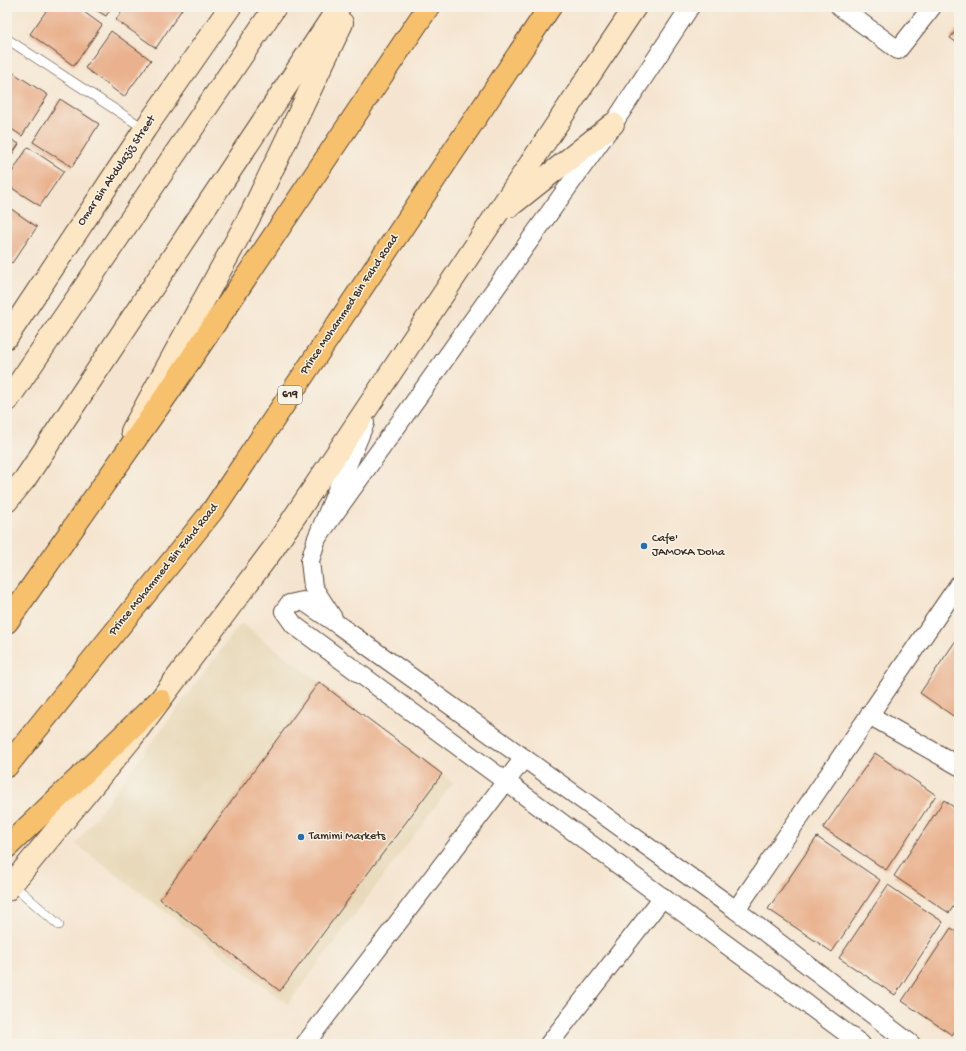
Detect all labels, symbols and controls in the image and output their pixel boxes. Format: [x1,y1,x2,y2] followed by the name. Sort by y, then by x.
[75,112,160,229] street label: Omar Bin Abdulaziz Street
[297,232,403,378] street label: Prince Mohammed Bin Fahd Road
[278,386,302,404] road number: 619
[106,500,222,640] street label: Prince Mohammed Bin Fahd Road
[652,532,725,560] place label: Cafe' JAMOKA Doha
[639,541,649,551] marker: Cafe' JAMOKA Doha
[308,830,386,844] place label: Tamimi Markets
[296,832,306,842] marker: Tamimi Markets

